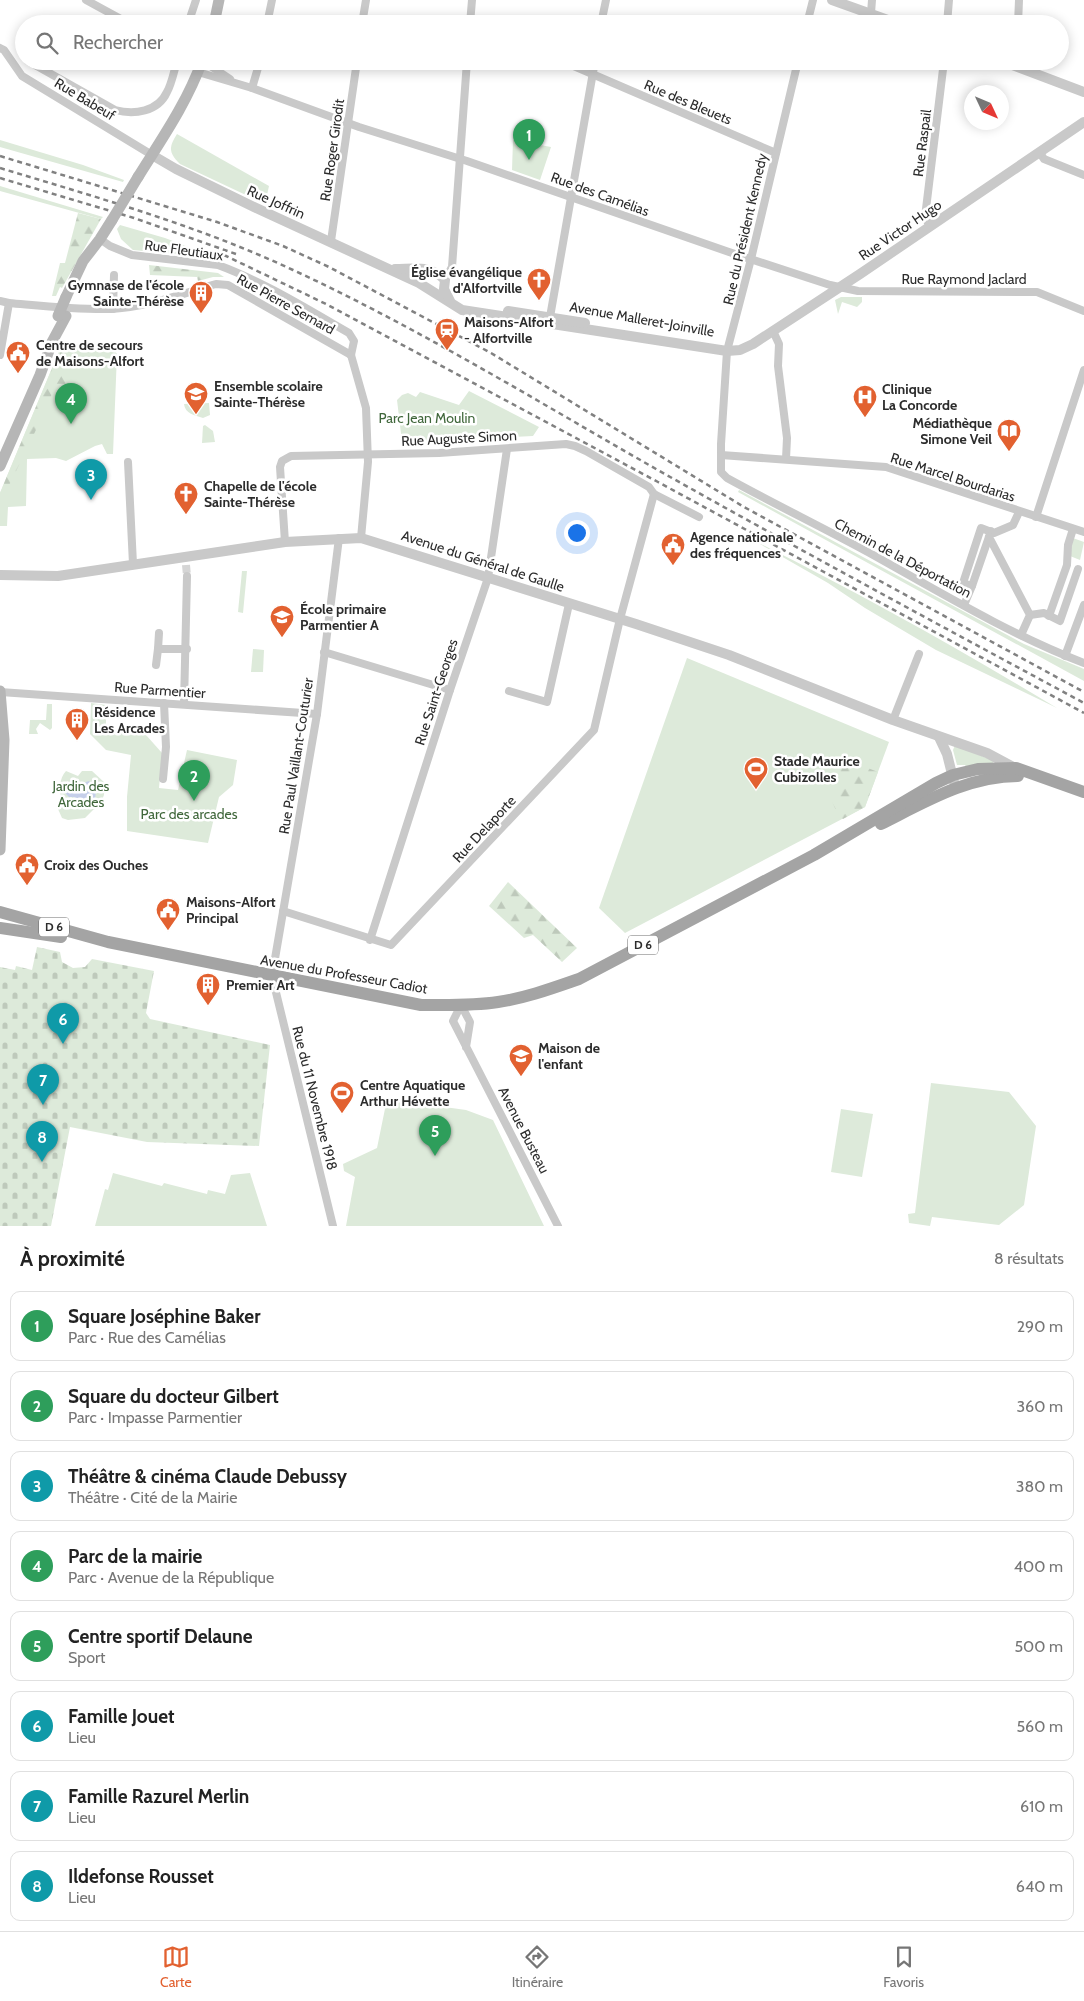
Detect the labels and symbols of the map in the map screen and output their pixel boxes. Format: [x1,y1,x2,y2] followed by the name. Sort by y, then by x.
[51,74,119,124] street label: Rue Babeuf
[641,75,735,129] street label: Rue des Bleuets
[964,85,1009,130] north arrow
[316,97,348,202] street label: Rue Roger Girodit
[909,108,935,178] street label: Rue Raspail
[513,119,545,160] pin: 1
[719,151,771,307] street label: Rue du Président Kennedy
[548,168,652,220] street label: Rue des Camélias
[244,181,308,223] street label: Rue Joffrin
[855,196,945,264] street label: Rue Victor Hugo
[143,236,225,264] street label: Rue Fleutiaux
[411,263,522,297] place label: Église évangélique d'Alfortville
[526,267,552,301] church icon: Église évangélique d'Alfortville
[234,270,338,338] street label: Rue Pierre Semard
[901,270,1027,288] street label: Rue Raymond Jaclard
[68,276,184,310] place label: Gymnase de l'école Sainte-Thérèse
[188,280,214,314] building icon: Gymnase de l'école Sainte-Thérèse
[568,297,716,341] street label: Avenue Malleret-Joinville
[464,313,554,347] place label: Maisons-Alfort - Alfortville
[434,317,460,351] station icon: Maisons-Alfort - Alfortville
[36,336,144,370] place label: Centre de secours de Maisons-Alfort
[5,340,31,374] public building icon: Centre de secours de Maisons-Alfort
[214,377,323,411] place label: Ensemble scolaire Sainte-Thérèse
[882,380,957,414] place label: Clinique La Concorde
[183,381,209,415] school or university icon: Ensemble scolaire Sainte-Thérèse
[55,383,87,424] pin: 4
[852,384,878,418] hospital icon: Clinique La Concorde
[379,409,476,427] park label: Parc Jean Moulin
[912,414,992,448] place label: Médiathèque Simone Veil
[996,418,1022,452] library icon: Médiathèque Simone Veil
[401,426,517,450] street label: Rue Auguste Simon
[888,448,1018,506] street label: Rue Marcel Bourdarias
[75,459,107,500] pin: 3
[204,477,317,511] place label: Chapelle de l'école Sainte-Thérèse
[173,481,199,515] church icon: Chapelle de l'école Sainte-Thérèse
[831,514,975,602] street label: Chemin de la Déportation
[564,520,590,546] your location
[399,526,567,596] street label: Avenue du Général de Gaulle
[690,528,793,562] place label: Agence nationale des fréquences
[660,532,686,566] public building icon: Agence nationale des fréquences
[300,600,386,634] place label: École primaire Parmentier A
[269,604,295,638] school or university icon: École primaire Parmentier A
[410,636,462,747] street label: Rue Saint-Georges
[275,676,317,835] street label: Rue Paul Vaillant-Couturier
[114,678,207,702] street label: Rue Parmentier
[94,703,165,737] place label: Résidence Les Arcades
[64,707,90,741] building icon: Résidence Les Arcades
[774,752,860,786] place label: Stade Maurice Cubizolles
[743,756,769,790] sports icon: Stade Maurice Cubizolles
[178,760,210,801] pin: 2
[52,777,110,811] park label: Jardin des Arcades
[448,792,520,866] street label: Rue Delaporte
[141,805,238,823] park label: Parc des arcades
[14,852,40,886] public building icon: Croix des Ouches
[44,856,148,874] place label: Croix des Ouches
[186,893,276,927] place label: Maisons-Alfort Principal
[155,897,181,931] public building icon: Maisons-Alfort Principal
[39,918,69,936] road number: D 6
[628,936,658,954] road number: D 6
[259,950,429,998] street label: Avenue du Professeur Cadiot
[195,972,221,1006] building icon: Premier Art
[226,976,295,994] place label: Premier Art
[47,1003,79,1044] pin: 6
[288,1024,342,1172] street label: Rue du 11 Novembre 1918
[538,1039,600,1073] place label: Maison de l'enfant
[508,1043,534,1077] school or university icon: Maison de l'enfant
[27,1064,59,1105] pin: 7
[360,1076,465,1110] place label: Centre Aquatique Arthur Hévette
[329,1080,355,1114] sports icon: Centre Aquatique Arthur Hévette
[494,1084,554,1176] street label: Avenue Busteau
[419,1115,451,1156] pin: 5
[26,1121,58,1162] pin: 8

